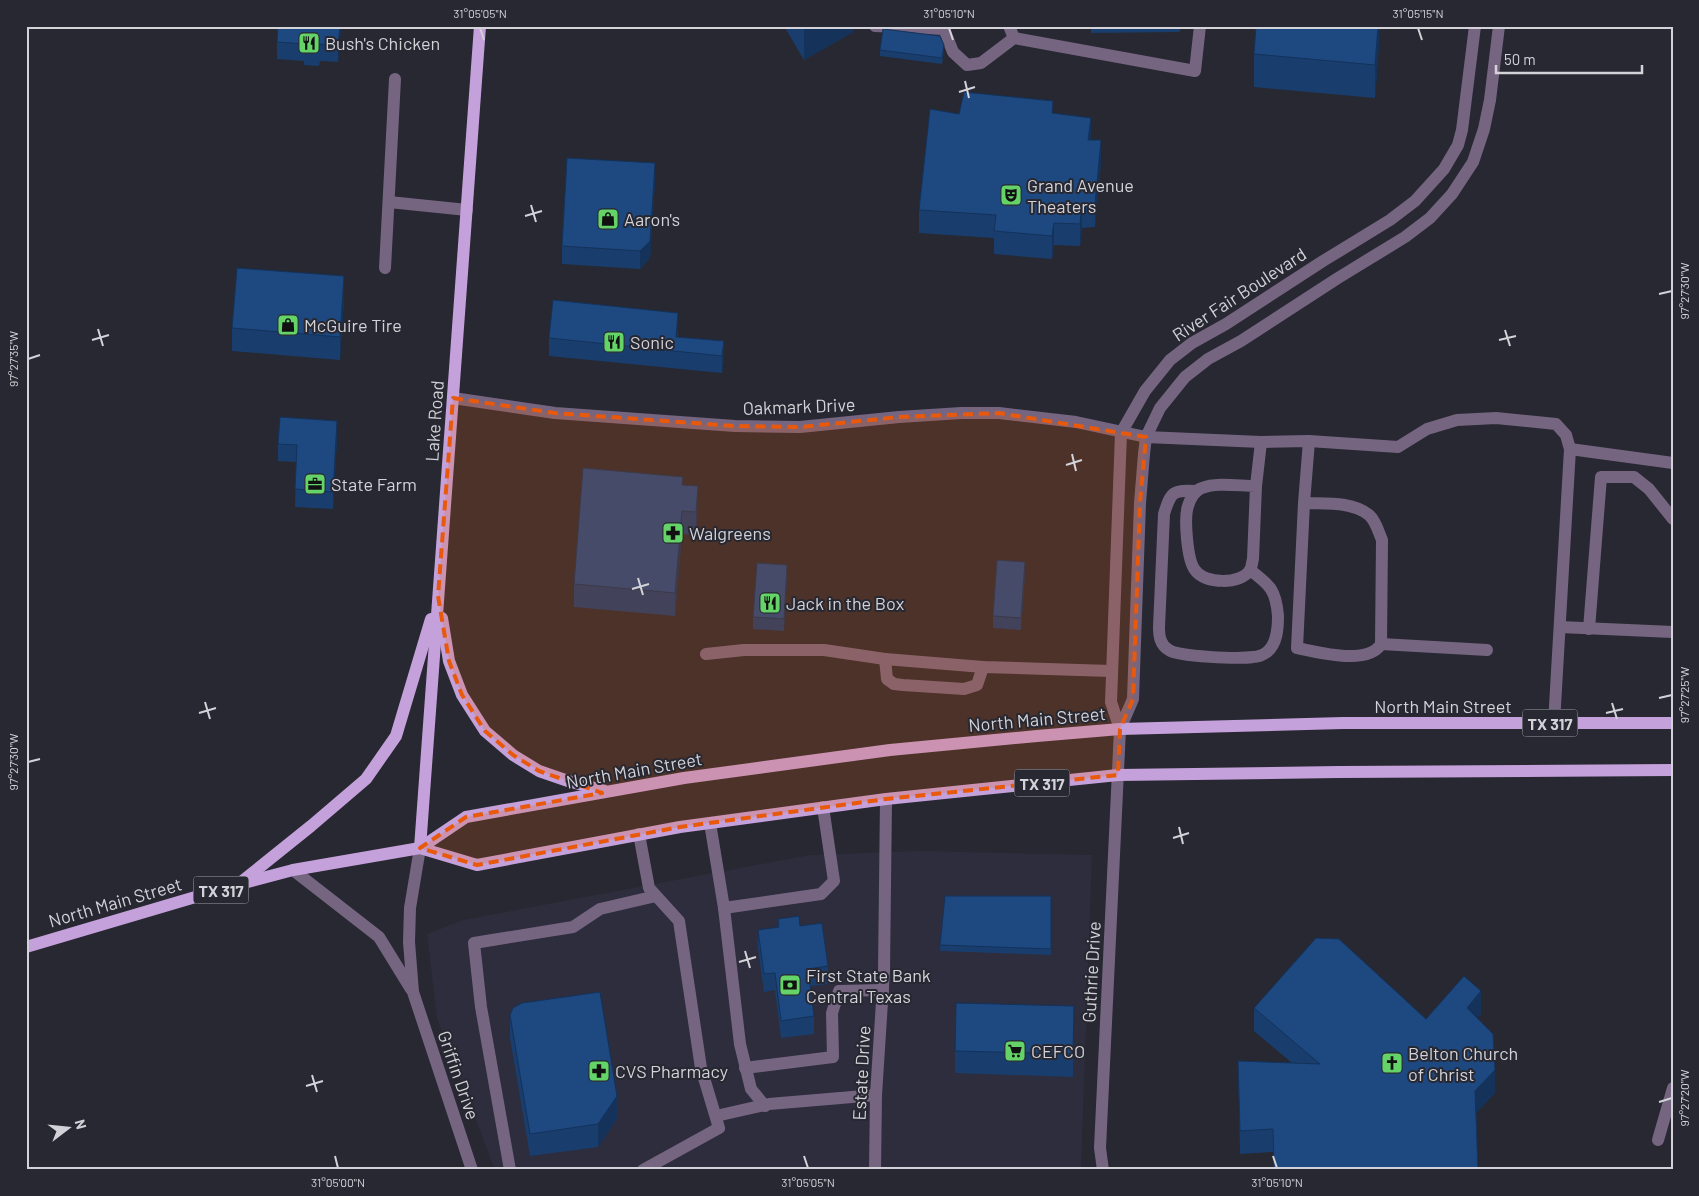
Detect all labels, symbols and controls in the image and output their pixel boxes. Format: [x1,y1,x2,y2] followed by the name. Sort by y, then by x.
[453,6,507,20] text: 31°05'05"N
[923,6,975,20] text: 31°05'10"N
[1392,6,1444,20] text: 31°05'15"N
[297,31,321,55] restaurant icon: Bush's Chicken
[325,32,440,54] place label: Bush's Chicken
[1496,42,1643,74] scale bar
[1504,50,1536,68] text: 50 m
[1027,174,1134,217] place label: Grand Avenue Theaters
[999,183,1023,207] theatre icon: Grand Avenue Theaters
[596,207,620,231] shop icon: Aaron's
[624,208,680,230] place label: Aaron's
[1168,242,1310,346] street label: River Fair Boulevard
[1677,262,1691,319] text: 97°27'30"W
[276,313,300,337] shop icon: McGuire Tire
[304,314,402,336] place label: McGuire Tire
[6,330,20,387] text: 97°27'35"W
[602,330,626,354] restaurant icon: Sonic
[630,331,674,353] place label: Sonic
[420,380,448,462] street label: Lake Road
[742,393,856,419] street label: Oakmark Drive
[303,472,327,496] office icon: State Farm
[331,473,417,495] place label: State Farm
[661,521,685,545] pharmacy icon: Walgreens
[689,522,771,544] place label: Walgreens
[758,591,782,615] restaurant icon: Jack in the Box
[786,592,905,614] place label: Jack in the Box
[1677,666,1691,723] text: 97°27'25"W
[1374,695,1512,717] street label: North Main Street
[967,702,1107,736] street label: North Main Street
[1522,710,1578,736] road number: TX 317
[6,733,20,790] text: 97°27'30"W
[564,747,704,793] street label: North Main Street
[1014,770,1070,796] road number: TX 317
[46,872,184,932] street label: North Main Street
[194,876,248,904] road number: TX 317
[1077,921,1105,1023] street label: Guthrie Drive
[806,964,931,1007] place label: First State Bank Central Texas
[778,973,802,997] bank icon: First State Bank Central Texas
[848,1025,874,1121] street label: Estate Drive
[434,1028,484,1122] street label: Griffin Drive
[1003,1039,1027,1063] supermarket icon: CEFCO
[1031,1040,1085,1062] place label: CEFCO
[1408,1042,1518,1085] place label: Belton Church of Christ
[1380,1051,1404,1075] church icon: Belton Church of Christ
[587,1059,611,1083] pharmacy icon: CVS Pharmacy
[615,1060,728,1082] place label: CVS Pharmacy
[1677,1069,1691,1127] text: 97°27'20"W
[42,1104,92,1154] north arrow
[72,1117,90,1131] text: N
[311,1175,365,1189] text: 31°05'00"N
[781,1175,835,1189] text: 31°05'05"N
[1251,1175,1303,1189] text: 31°05'10"N

